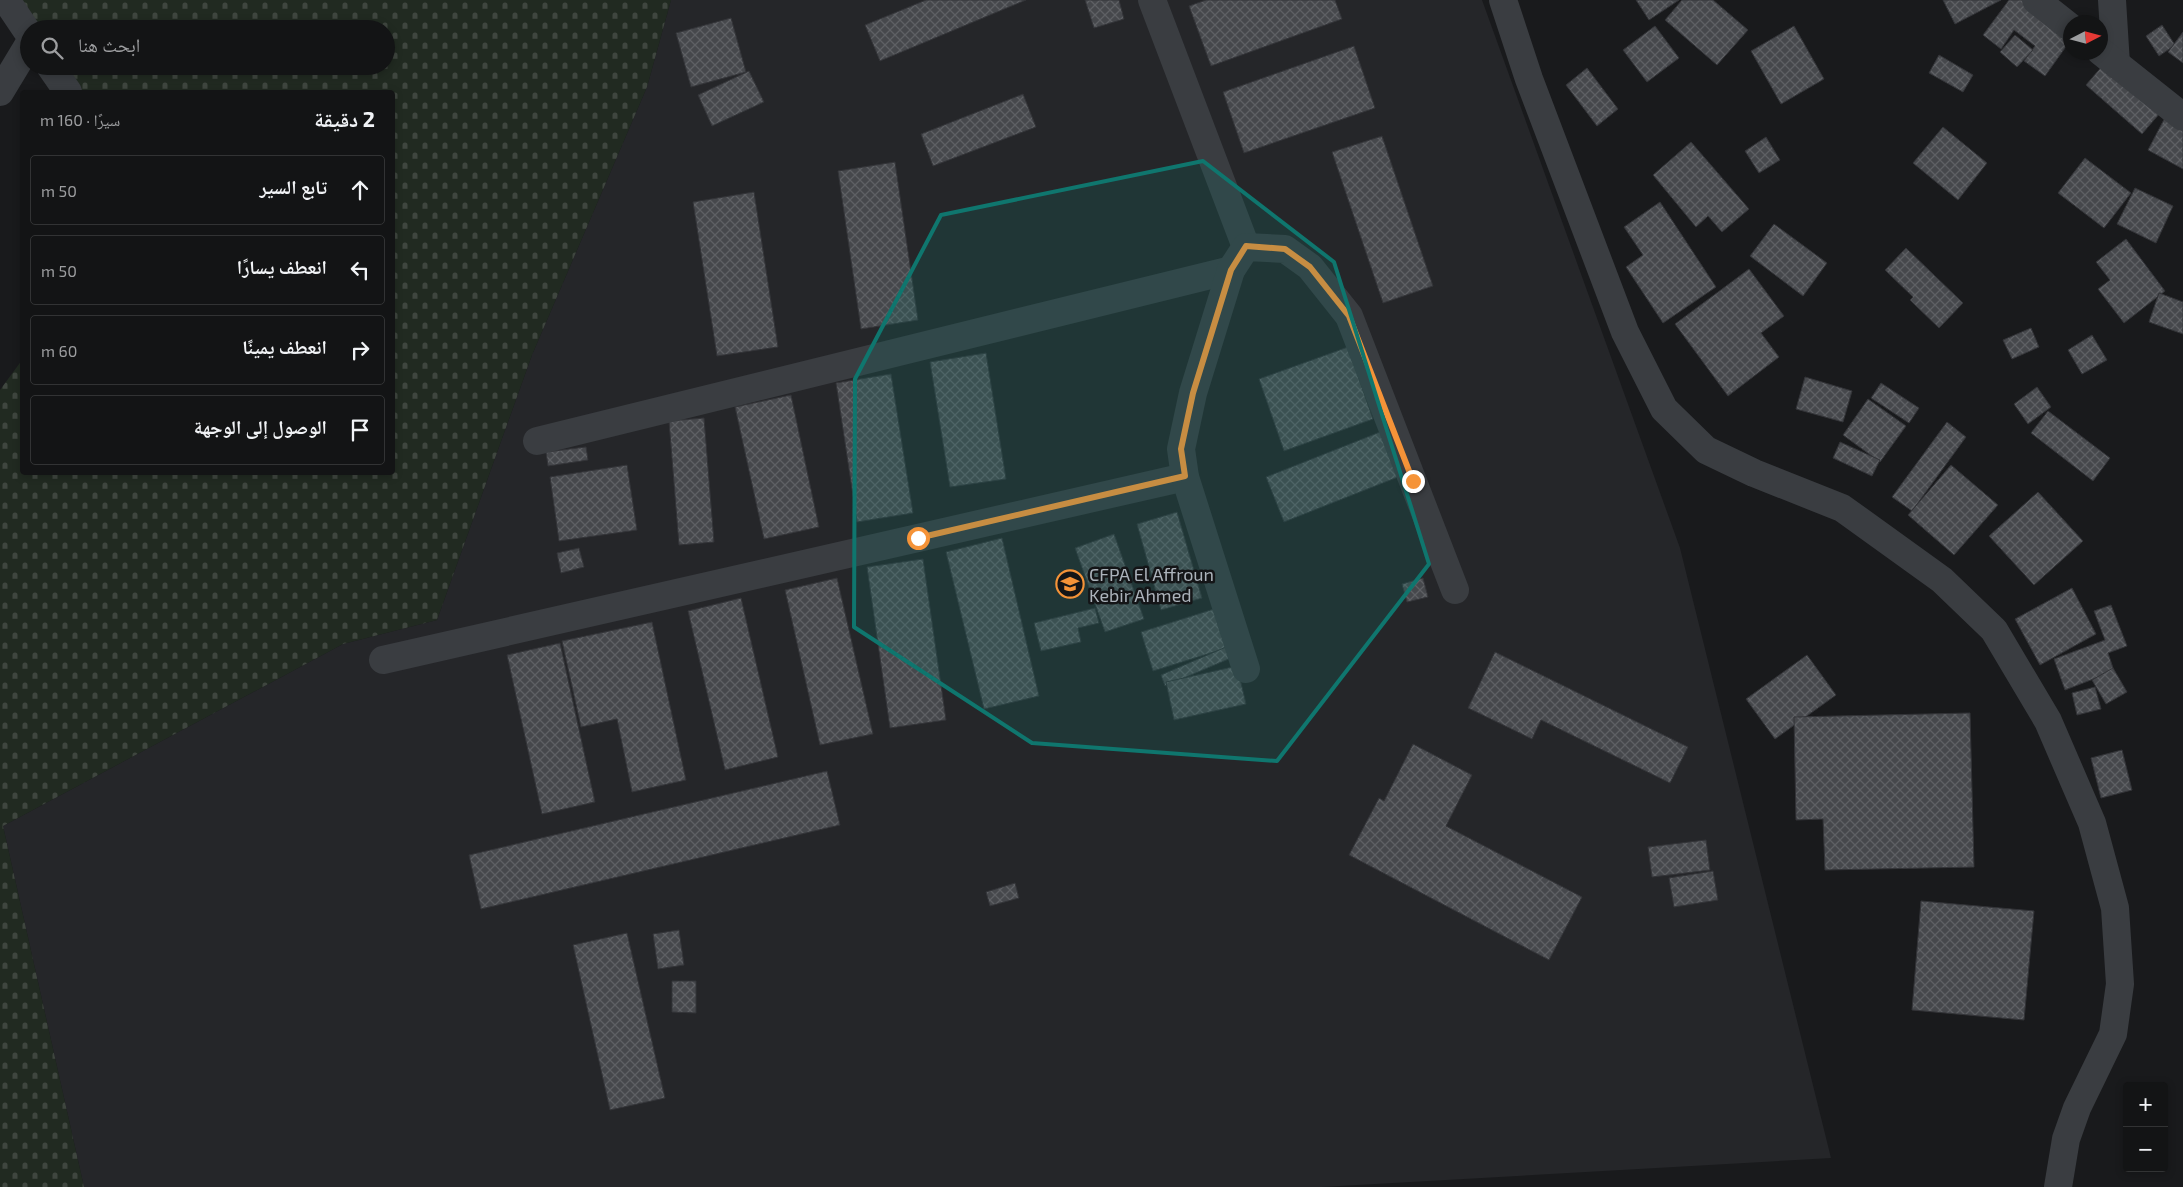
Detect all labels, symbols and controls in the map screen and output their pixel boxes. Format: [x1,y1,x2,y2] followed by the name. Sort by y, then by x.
[2063,15,2108,60] north arrow
[20,20,395,75] search box
[78,33,140,56] text: ابحث هنا
[38,34,66,62] icon: search
[314,106,375,131] text: 2 دقيقة
[40,110,120,129] text: سيرًا · 160 m
[260,175,327,198] text: تابع السير
[346,176,374,204] icon: ahead
[41,181,77,200] text: 50 m
[237,255,327,278] text: انعطف يسارًا
[346,256,374,284] icon: left
[41,261,77,280] text: 50 m
[242,335,327,358] text: انعطف يمينًا
[346,336,374,364] icon: right
[41,341,77,360] text: 60 m
[194,415,327,438] text: الوصول إلى الوجهة
[346,416,374,444] icon: arrive
[1402,470,1425,493] route end
[907,527,930,550] route start
[1089,563,1214,606] place label: CFPA El Affroun Kebir Ahmed
[1055,569,1085,599] school or university icon: CFPA El Affroun Kebir Ahmed
[2123,1082,2168,1172] map controls
[2123,1082,2168,1127] button: +
[2123,1127,2168,1172] button: −

